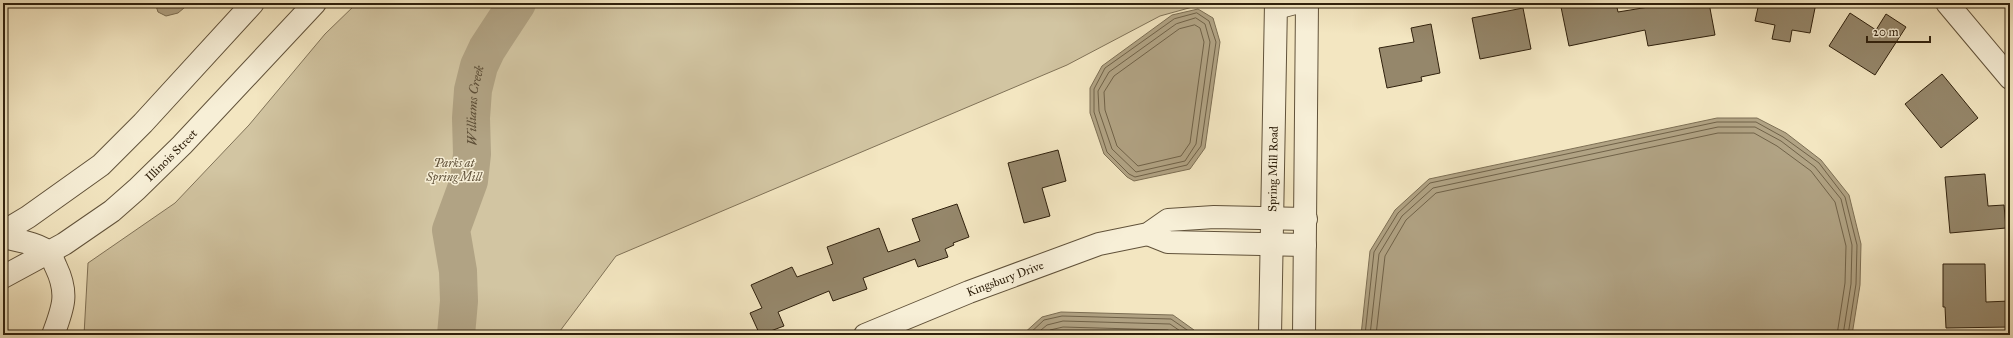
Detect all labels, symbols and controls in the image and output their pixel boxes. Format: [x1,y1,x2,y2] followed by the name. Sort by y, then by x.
[1867,18,1930,44] scale bar
[1873,25,1899,39] text: 20 m
[464,63,488,146] water label: Williams Creek
[142,126,201,184] street label: Illinois Street
[1265,126,1281,212] street label: Spring Mill Road
[425,156,484,185] park label: Parks at Spring Mill
[965,258,1045,299] street label: Kingsbury Drive

